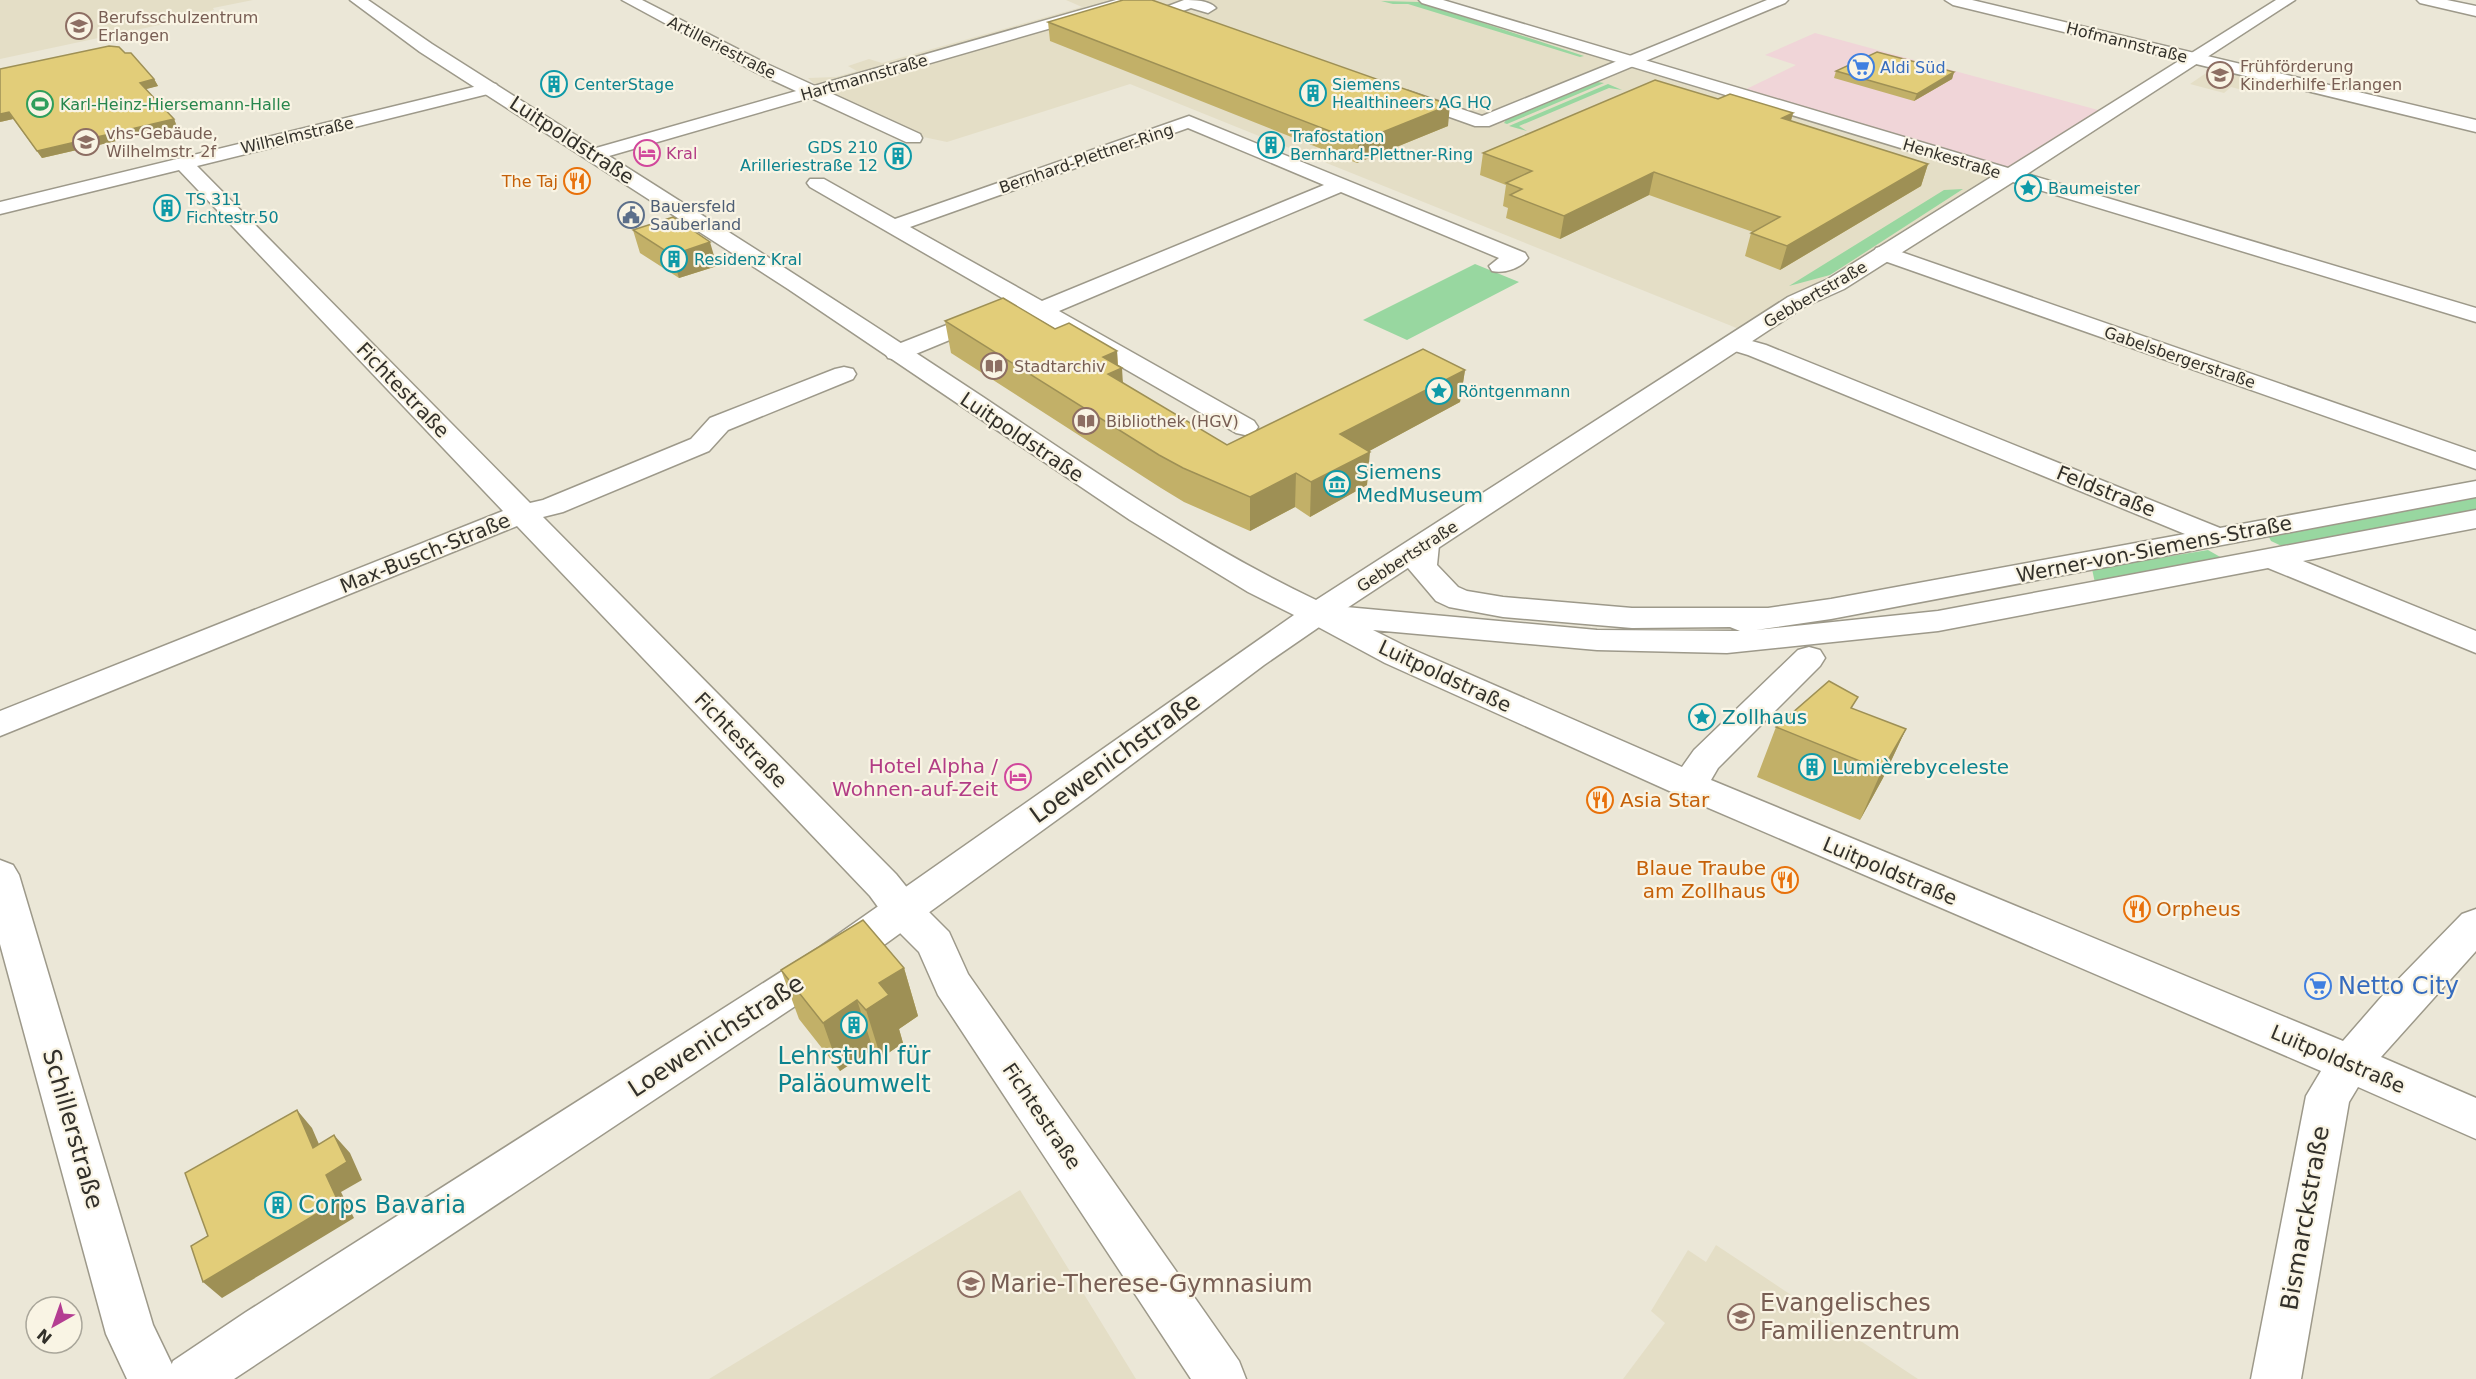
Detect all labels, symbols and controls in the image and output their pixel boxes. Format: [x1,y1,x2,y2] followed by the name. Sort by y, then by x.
[98,8,258,45] place label: Berufsschulzentrum Erlangen
[64,11,94,41] school or university icon: Berufsschulzentrum Erlangen
[665,12,779,83] street label: Artilleriestraße
[2064,18,2189,67] street label: Hofmannstraße
[798,50,930,105] street label: Hartmannstraße
[1846,52,1876,82] supermarket icon: Aldi Süd
[2240,57,2402,94] place label: Frühförderung Kinderhilfe Erlangen
[1880,58,1946,77] place label: Aldi Süd
[2205,60,2235,90] school or university icon: Frühförderung Kinderhilfe Erlangen
[539,69,569,99] building icon: CenterStage
[574,75,674,94] place label: CenterStage
[1332,75,1492,112] place label: Siemens Healthineers AG HQ
[1298,78,1328,108] building icon: Siemens Healthineers AG HQ
[25,89,55,119] sports icon: Karl-Heinz-Hiersemann-Halle
[505,91,639,189] street label: Luitpoldstraße
[60,95,291,114] place label: Karl-Heinz-Hiersemann-Halle
[239,113,355,158] street label: Wilhelmstraße
[997,120,1176,197] street label: Bernhard-Plettner-Ring
[106,124,218,161] place label: vhs-Gebäude, Wilhelmstr. 2f
[71,127,101,157] school or university icon: vhs-Gebäude, Wilhelmstr. 2f
[1289,127,1473,164] place label: Trafostation Bernhard-Plettner-Ring
[1256,130,1286,160] building icon: Trafostation Bernhard-Plettner-Ring
[1901,135,2003,182] street label: Henkestraße
[632,138,662,168] hotel icon: Kral
[740,138,878,175] place label: GDS 210 Arilleriestraße 12
[883,141,913,171] building icon: GDS 210 Arilleriestraße 12
[666,144,697,163] place label: Kral
[562,166,592,196] restaurant icon: The Taj
[501,172,558,191] place label: The Taj
[2013,173,2043,203] place icon: Baumeister
[2048,179,2140,198] place label: Baumeister
[185,190,279,227] place label: TS 311 Fichtestr.50
[152,193,182,223] building icon: TS 311 Fichtestr.50
[650,197,741,234] place label: Bauersfeld Sauberland
[616,200,646,230] public building icon: Bauersfeld Sauberland
[659,244,689,274] building icon: Residenz Kral
[694,250,802,269] place label: Residenz Kral
[1760,257,1870,332] street label: Gebbertstraße
[2102,323,2258,392] street label: Gabelsbergerstraße
[352,337,454,443] street label: Fichtestraße
[979,351,1009,381] library icon: Stadtarchiv
[1014,357,1106,376] place label: Stadtarchiv
[1424,376,1454,406] place icon: Röntgenmann
[1458,382,1570,401] place label: Röntgenmann
[956,387,1088,487] street label: Luitpoldstraße
[1071,406,1101,436] library icon: Bibliothek (HGV)
[1106,412,1239,431] place label: Bibliothek (HGV)
[1356,460,1483,507] place label: Siemens MedMuseum
[2053,460,2159,522] street label: Feldstraße
[1322,469,1352,499] museum icon: Siemens MedMuseum
[336,508,514,598] street label: Max-Busch-Straße
[2014,511,2294,587] street label: Werner-von-Siemens-Straße
[1353,517,1461,596] street label: Gebbertstraße
[1375,635,1515,717] street label: Luitpoldstraße
[690,687,792,793] street label: Fichtestraße
[1024,687,1206,829] street label: Loewenichstraße
[1687,702,1717,732] place icon: Zollhaus
[1722,705,1807,729] place label: Zollhaus
[1797,752,1827,782] building icon: Lumièrebyceleste
[832,754,998,801] place label: Hotel Alpha / Wohnen-auf-Zeit
[1832,755,2009,779] place label: Lumièrebyceleste
[1003,762,1033,792] hotel icon: Hotel Alpha / Wohnen-auf-Zeit
[1585,785,1615,815] restaurant icon: Asia Star
[1620,788,1710,812] place label: Asia Star
[1819,832,1961,910] street label: Luitpoldstraße
[1636,856,1766,903] place label: Blaue Traube am Zollhaus
[1770,865,1800,895] restaurant icon: Blaue Traube am Zollhaus
[2122,894,2152,924] restaurant icon: Orpheus
[2156,897,2241,921] place label: Orpheus
[623,969,809,1103] street label: Loewenichstraße
[2303,971,2333,1001] supermarket icon: Netto City
[2338,972,2459,1000] place label: Netto City
[839,1010,869,1040] building icon: Lehrstuhl für Paläoumwelt
[2267,1020,2409,1098] street label: Luitpoldstraße
[777,1042,931,1098] place label: Lehrstuhl für Paläoumwelt
[37,1046,109,1212] street label: Schillerstraße
[998,1058,1086,1174] street label: Fichtestraße
[2275,1124,2335,1312] street label: Bismarckstraße
[263,1190,293,1220] building icon: Corps Bavaria
[298,1191,466,1219] place label: Corps Bavaria
[956,1269,986,1299] school or university icon: Marie-Therese-Gymnasium
[990,1270,1313,1298] place label: Marie-Therese-Gymnasium
[1760,1289,1960,1345] place label: Evangelisches Familienzentrum
[24,1295,84,1355] north arrow
[1726,1302,1756,1332] school or university icon: Evangelisches Familienzentrum
[33,1325,56,1348] text: N

